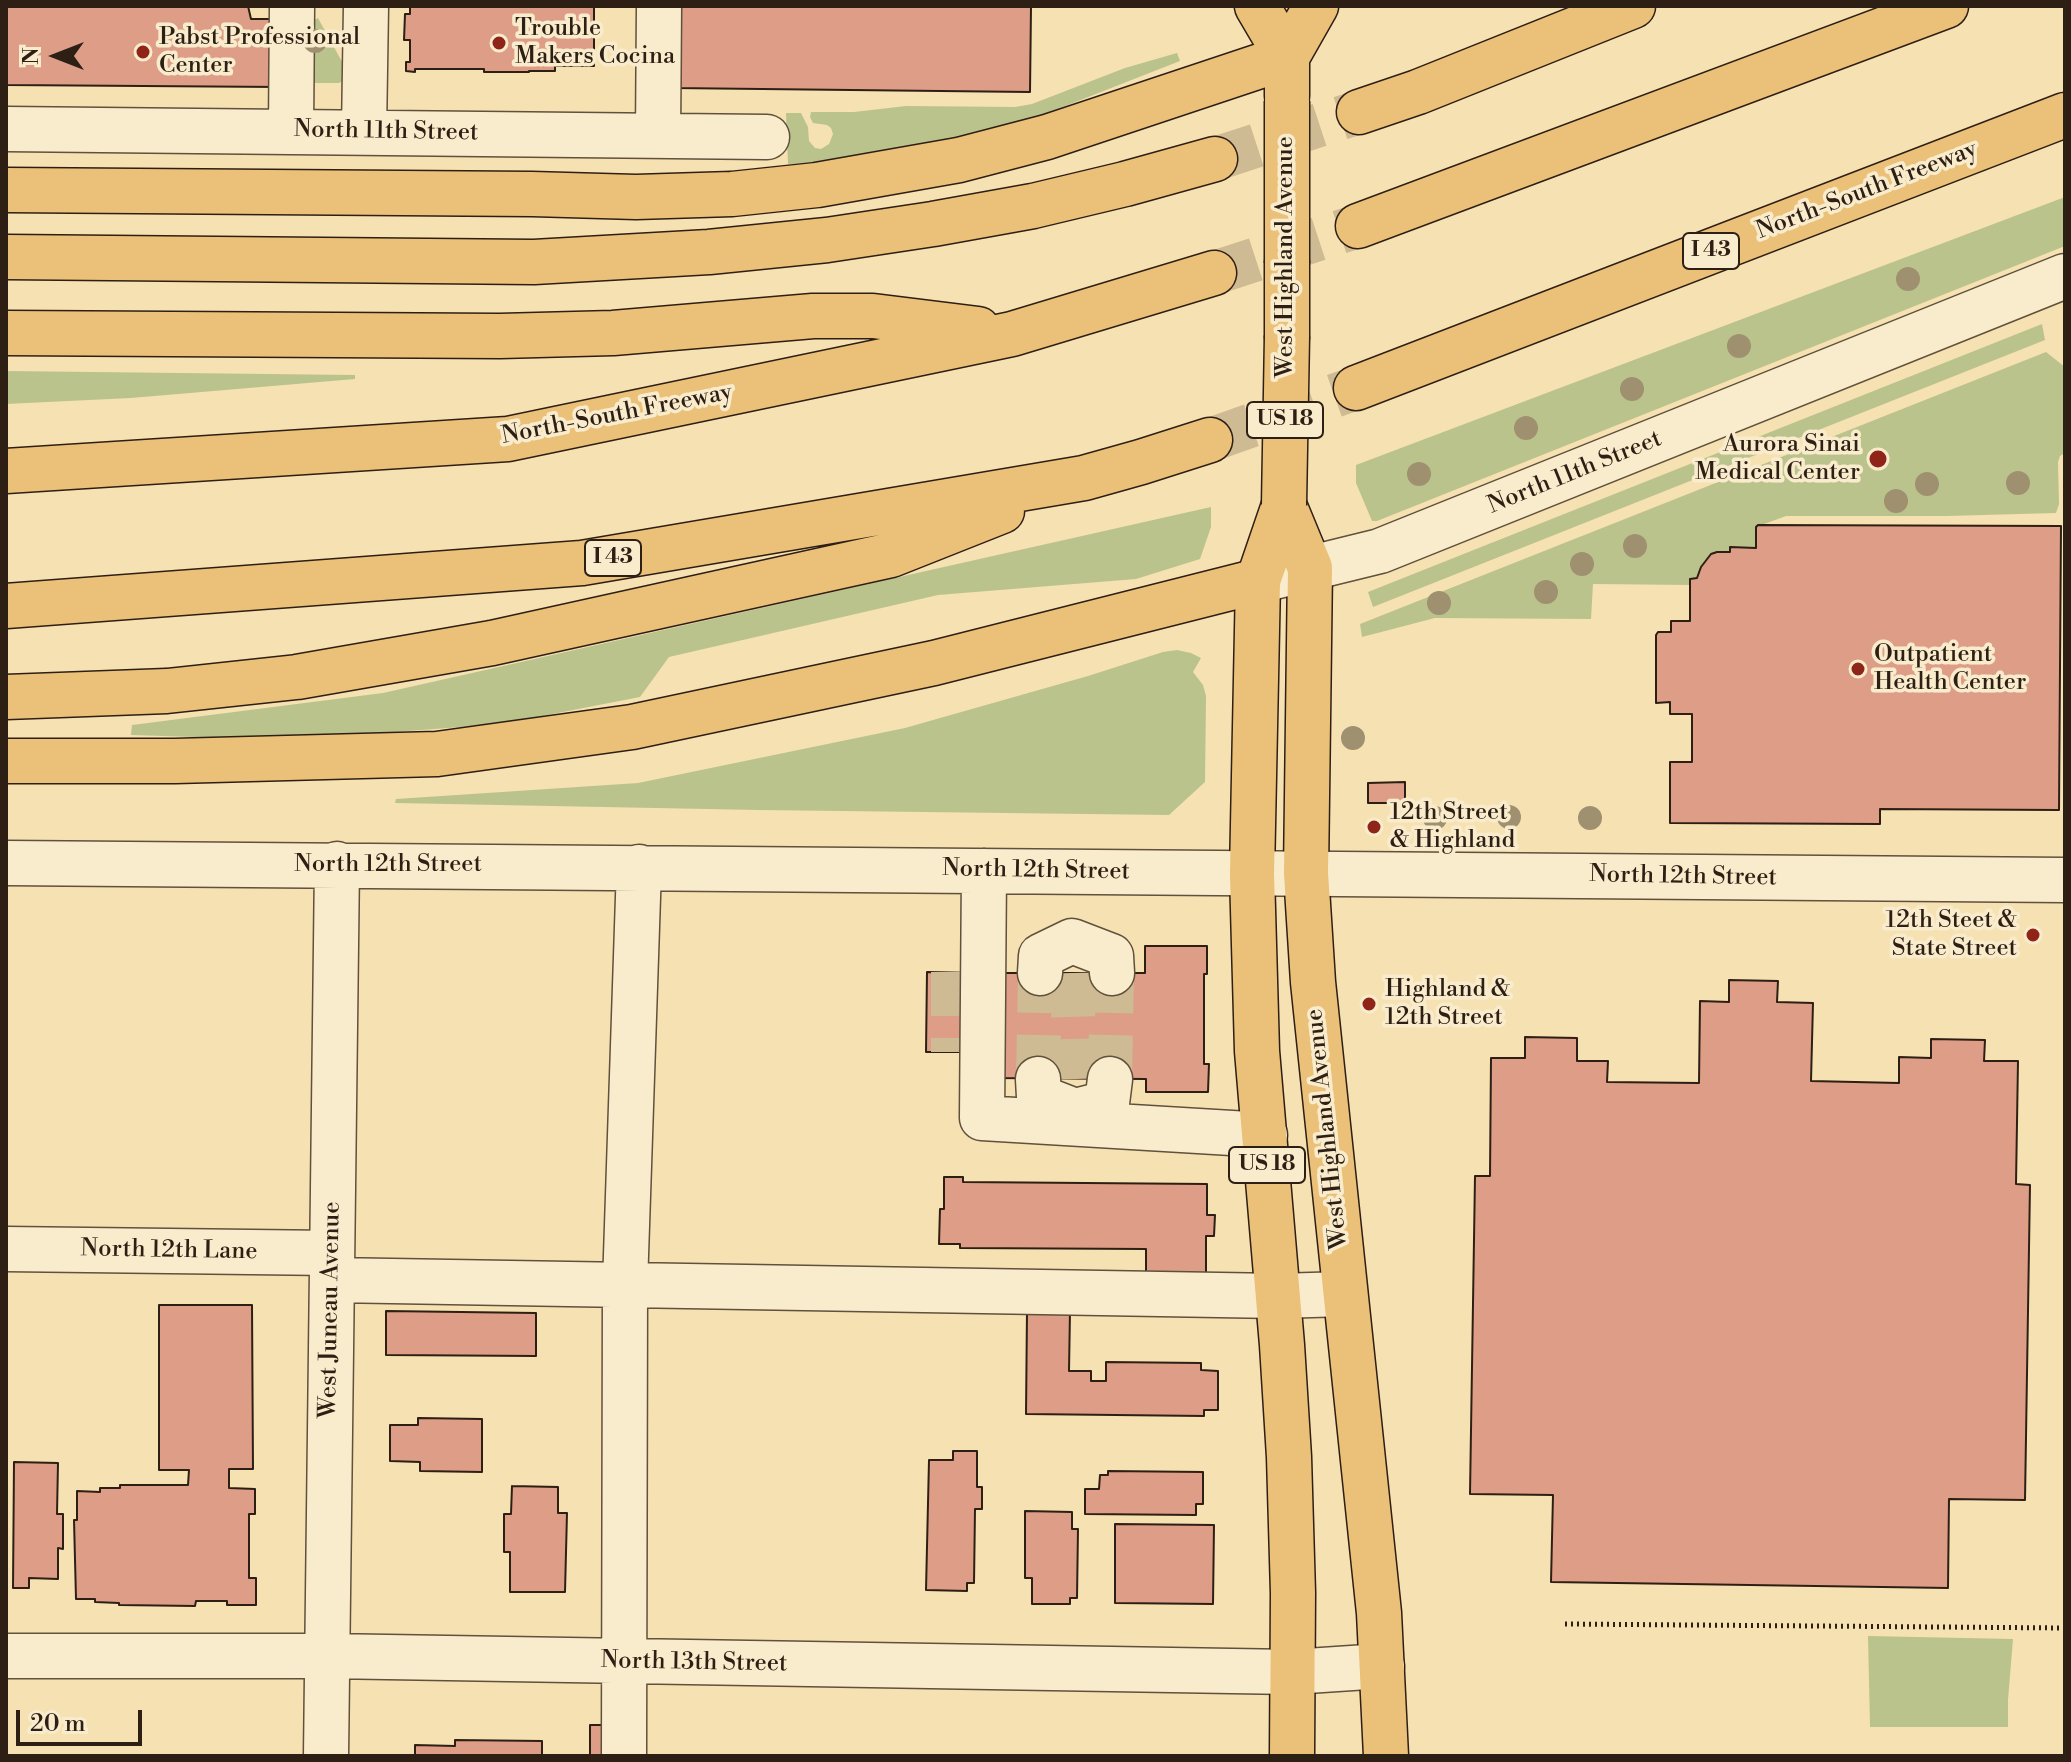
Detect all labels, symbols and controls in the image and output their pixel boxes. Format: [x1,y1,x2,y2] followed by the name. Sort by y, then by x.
[515,15,675,71] place label: Trouble Makers Cocina
[16,16,96,96] north arrow
[159,24,360,80] place label: Pabst Professional Center
[490,34,508,52] marker: Trouble Makers Cocina
[134,43,152,61] marker: Pabst Professional Center
[18,47,45,65] text: N
[293,116,479,148] street label: North 11th Street
[1272,136,1300,378] street label: West Highland Avenue
[1752,136,1982,246] street label: North-South Freeway
[1683,233,1739,269] road number: I 43
[499,379,735,451] street label: North-South Freeway
[1247,402,1323,438] road number: US 18
[1484,425,1666,521] street label: North 11th Street
[1695,431,1860,487] place label: Aurora Sinai Medical Center
[1867,448,1889,470] marker: Aurora Sinai Medical Center
[585,540,641,576] road number: I 43
[1874,641,2026,697] place label: Outpatient Health Center
[1849,660,1867,678] marker: Outpatient Health Center
[1390,799,1515,855] place label: 12th Street & Highland
[1365,818,1383,836] marker: 12th Street & Highland
[294,851,482,879] street label: North 12th Street
[942,855,1130,887] street label: North 12th Street
[1589,861,1777,893] street label: North 12th Street
[1886,907,2017,963] place label: 12th Steet & State Street
[2024,926,2042,944] marker: 12th Steet & State Street
[1385,976,1510,1032] place label: Highland & 12th Street
[1360,995,1378,1013] marker: Highland & 12th Street
[1301,1007,1355,1251] street label: West Highland Avenue
[1229,1147,1305,1183] road number: US 18
[315,1201,347,1419] street label: West Juneau Avenue
[80,1235,258,1267] street label: North 12th Lane
[600,1647,788,1679] street label: North 13th Street
[20,1694,146,1744] scale bar
[30,1709,86,1739] text: 20 m

